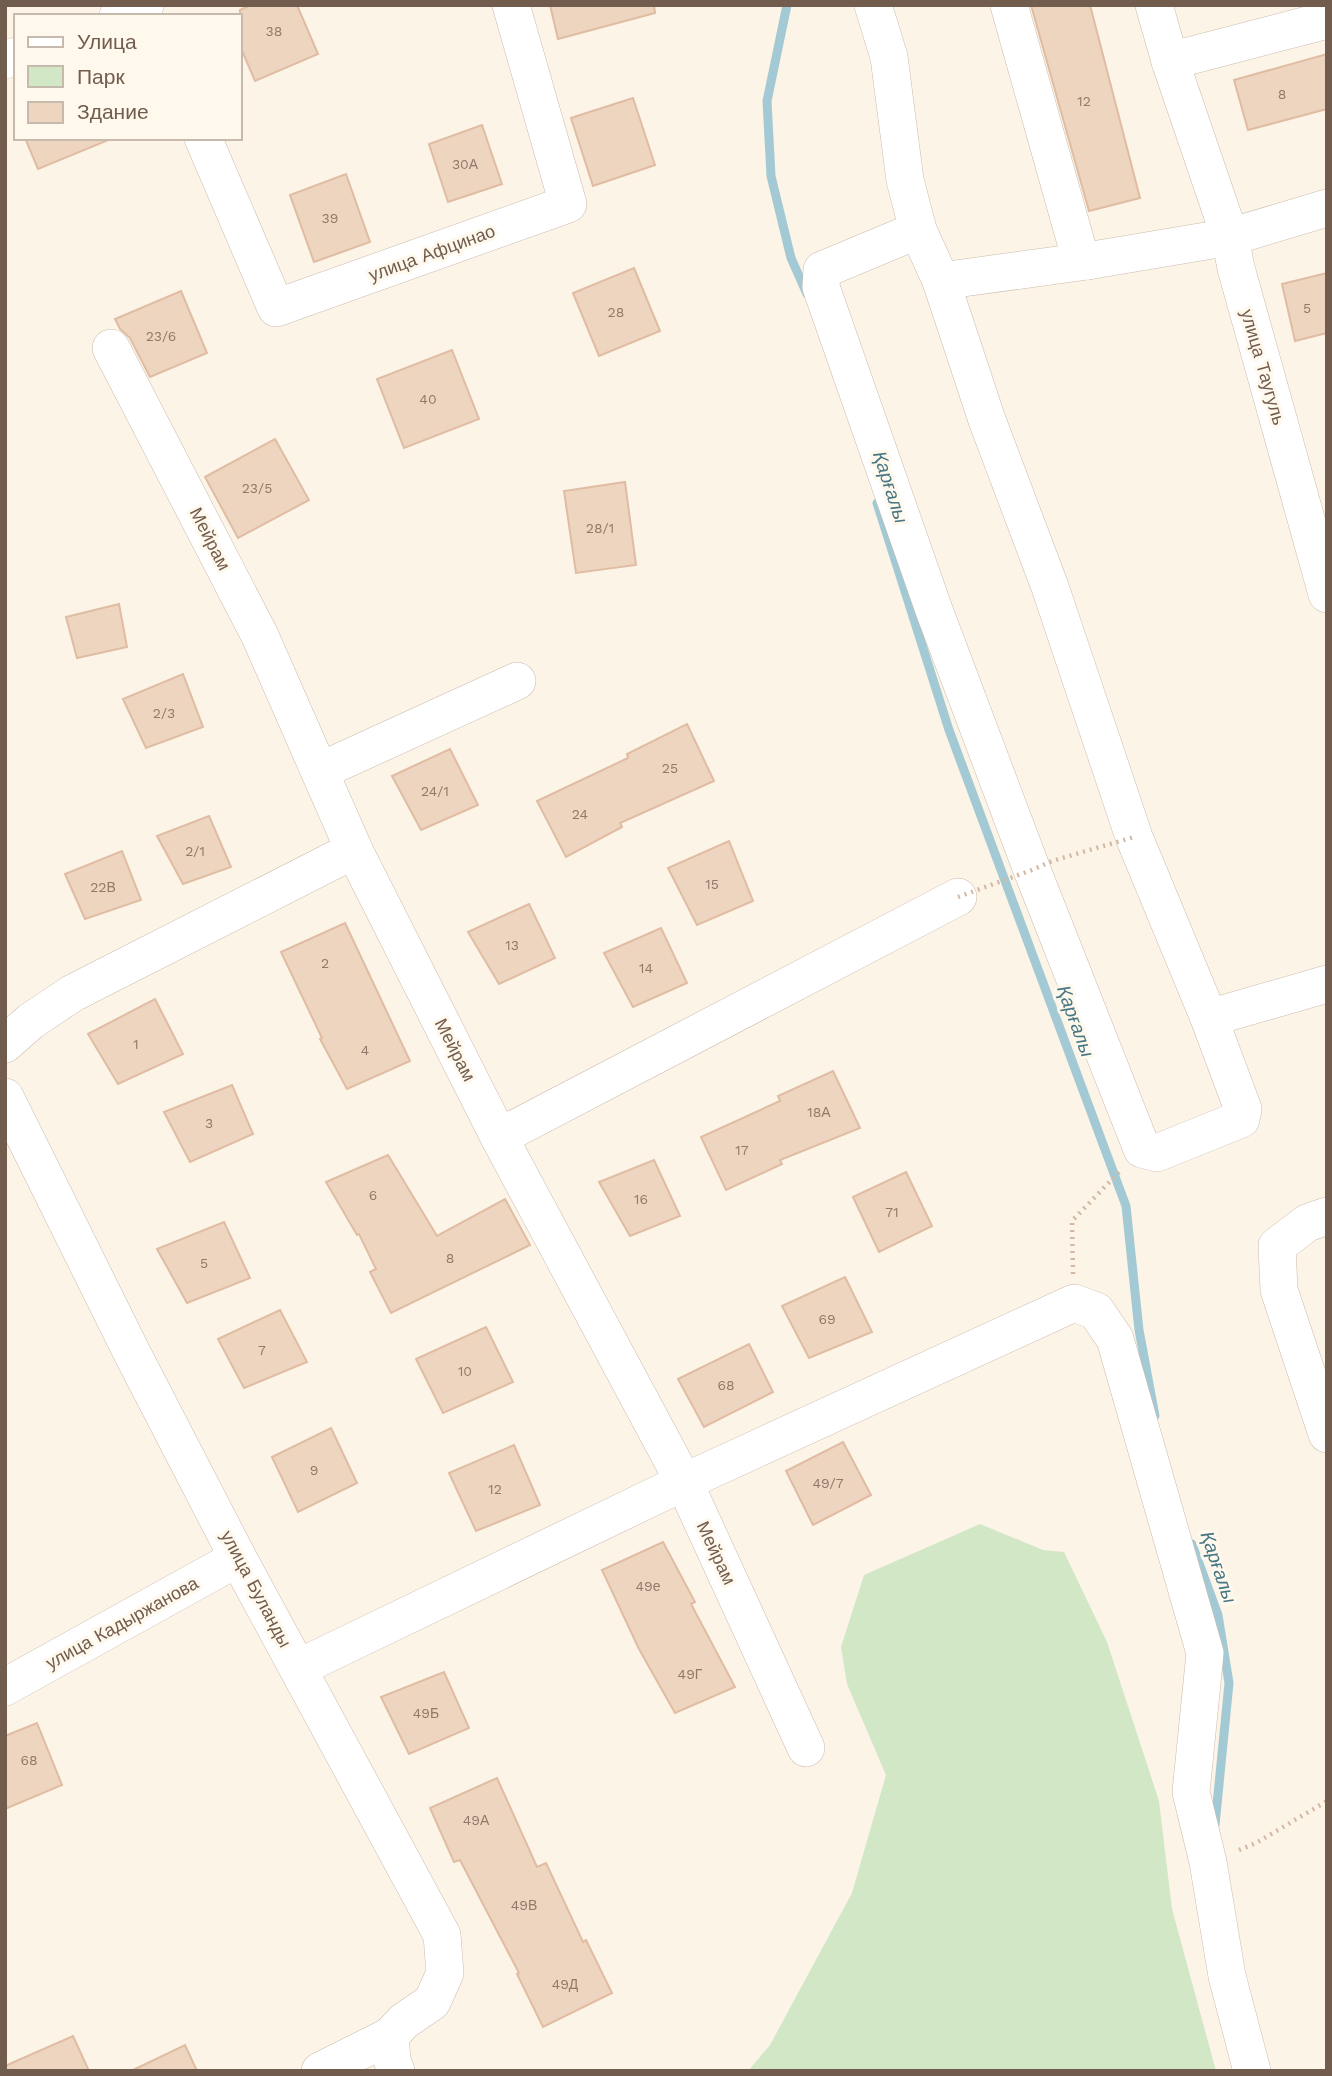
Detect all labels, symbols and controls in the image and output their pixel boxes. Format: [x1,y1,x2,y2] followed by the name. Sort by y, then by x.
[14,14,242,140] legend
[266,23,282,39] house number: 38
[77,29,137,54] text: Улица
[77,64,125,89] text: Парк
[1278,86,1286,102] house number: 8
[1077,93,1091,109] house number: 12
[77,99,149,124] text: Здание
[452,156,479,172] house number: 30А
[322,210,338,226] house number: 39
[366,220,498,285] street label: улица Афцинао
[1303,300,1311,316] house number: 5
[608,304,624,320] house number: 28
[1237,306,1290,427] street label: улица Таугуль
[146,328,176,344] house number: 23/6
[419,391,437,407] house number: 40
[868,448,913,526] water label: Қарғалы
[242,480,272,496] house number: 23/5
[186,504,235,574] street label: Мейрам
[586,520,614,536] house number: 28/1
[153,705,175,721] house number: 2/3
[662,760,678,776] house number: 25
[421,783,449,799] house number: 24/1
[572,806,588,822] house number: 24
[185,843,205,859] house number: 2/1
[705,876,719,892] house number: 15
[90,879,116,895] house number: 22В
[505,937,519,953] house number: 13
[321,955,329,971] house number: 2
[639,960,653,976] house number: 14
[1052,982,1099,1060] water label: Қарғалы
[431,1015,480,1085] street label: Мейрам
[133,1036,139,1052] house number: 1
[361,1042,369,1058] house number: 4
[807,1104,831,1120] house number: 18А
[205,1115,213,1131] house number: 3
[735,1142,749,1158] house number: 17
[369,1187,377,1203] house number: 6
[634,1191,648,1207] house number: 16
[885,1204,899,1220] house number: 71
[446,1250,454,1266] house number: 8
[200,1255,208,1271] house number: 5
[818,1311,836,1327] house number: 69
[258,1342,266,1358] house number: 7
[458,1363,472,1379] house number: 10
[717,1377,735,1393] house number: 68
[310,1462,318,1478] house number: 9
[813,1475,844,1491] house number: 49/7
[488,1481,502,1497] house number: 12
[693,1518,740,1588] street label: Мейрам
[217,1527,296,1651] street label: улица Буланды
[1196,1528,1242,1606] water label: Қарғалы
[42,1571,202,1673] street label: улица Кадыржанова
[636,1578,661,1594] house number: 49е
[678,1666,703,1682] house number: 49Г
[413,1705,439,1721] house number: 49Б
[20,1752,38,1768] house number: 68
[463,1812,490,1828] house number: 49А
[511,1897,537,1913] house number: 49В
[552,1976,579,1992] house number: 49Д

